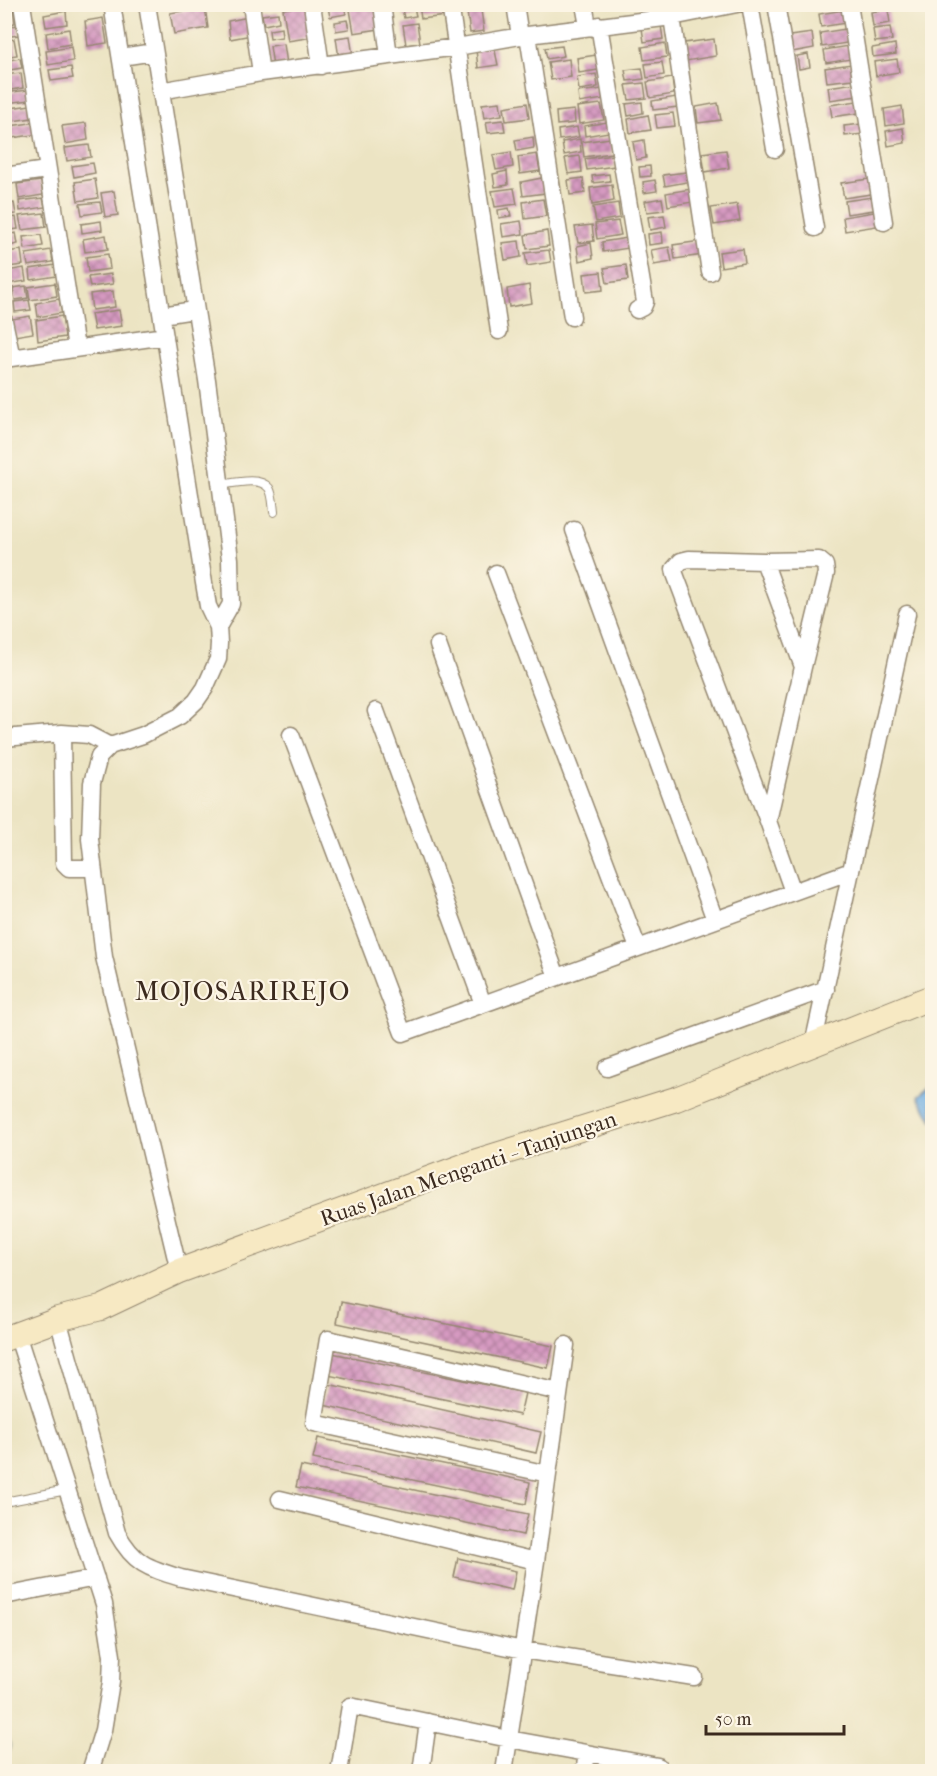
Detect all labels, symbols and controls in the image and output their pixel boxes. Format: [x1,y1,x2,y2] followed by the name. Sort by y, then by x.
[135,976,351,1007] district label: MOJOSARIREJO
[317,1106,620,1232] street label: Ruas Jalan Menganti - Tanjungan
[706,1698,844,1736] scale bar
[715,1709,752,1730] text: 50 m

